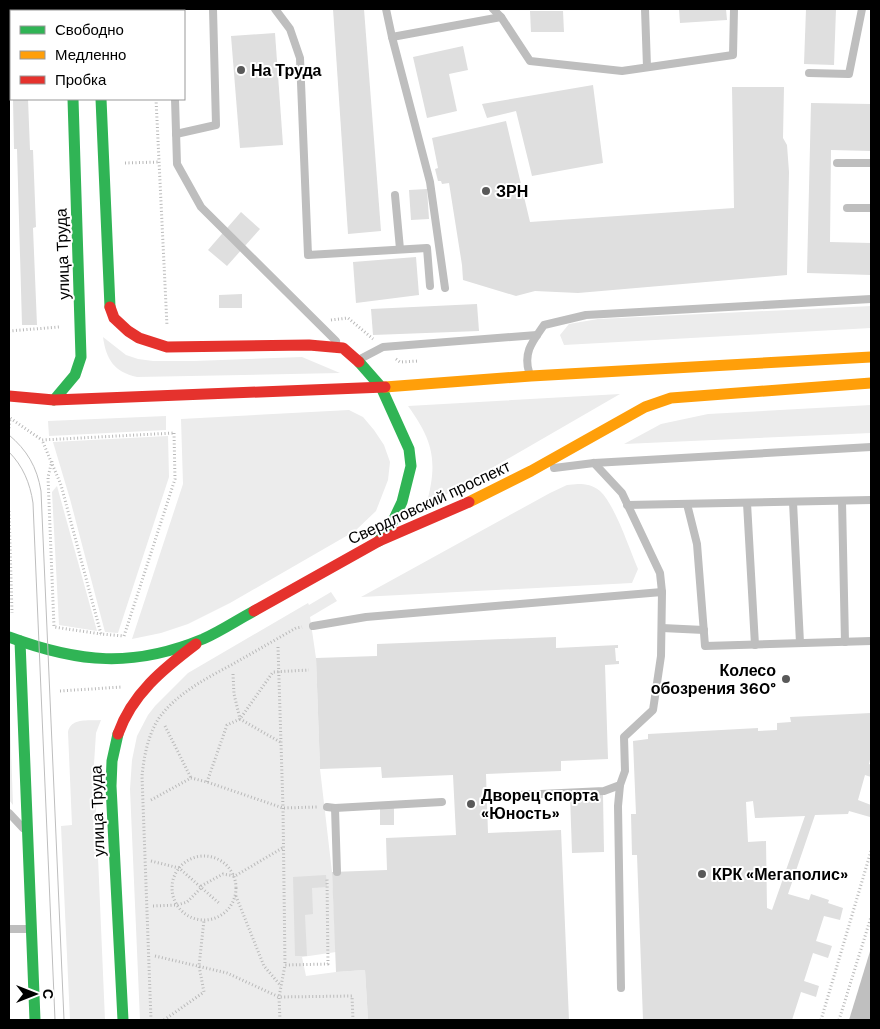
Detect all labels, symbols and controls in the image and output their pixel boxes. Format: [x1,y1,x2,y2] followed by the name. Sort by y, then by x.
[10,10,185,100] legend
[55,20,124,40] text: Свободно
[55,45,126,65] text: Медленно
[251,60,322,81] place label: На Труда
[235,64,247,76] marker: На Труда
[55,70,107,90] text: Пробка
[496,181,528,202] place label: ЗРН
[480,185,492,197] marker: ЗРН
[50,208,75,300] street label: улица Труда
[345,455,514,549] street label: Свердловский проспект
[651,660,776,699] place label: Колесо обозрения 360°
[780,673,792,685] marker: Колесо обозрения 360°
[85,765,110,857] street label: улица Труда
[481,785,599,824] place label: Дворец спорта «Юность»
[465,798,477,810] marker: Дворец спорта «Юность»
[712,864,848,885] place label: КРК «Мегаполис»
[696,868,708,880] marker: КРК «Мегаполис»
[10,969,60,1019] north arrow
[39,989,57,999] text: С

